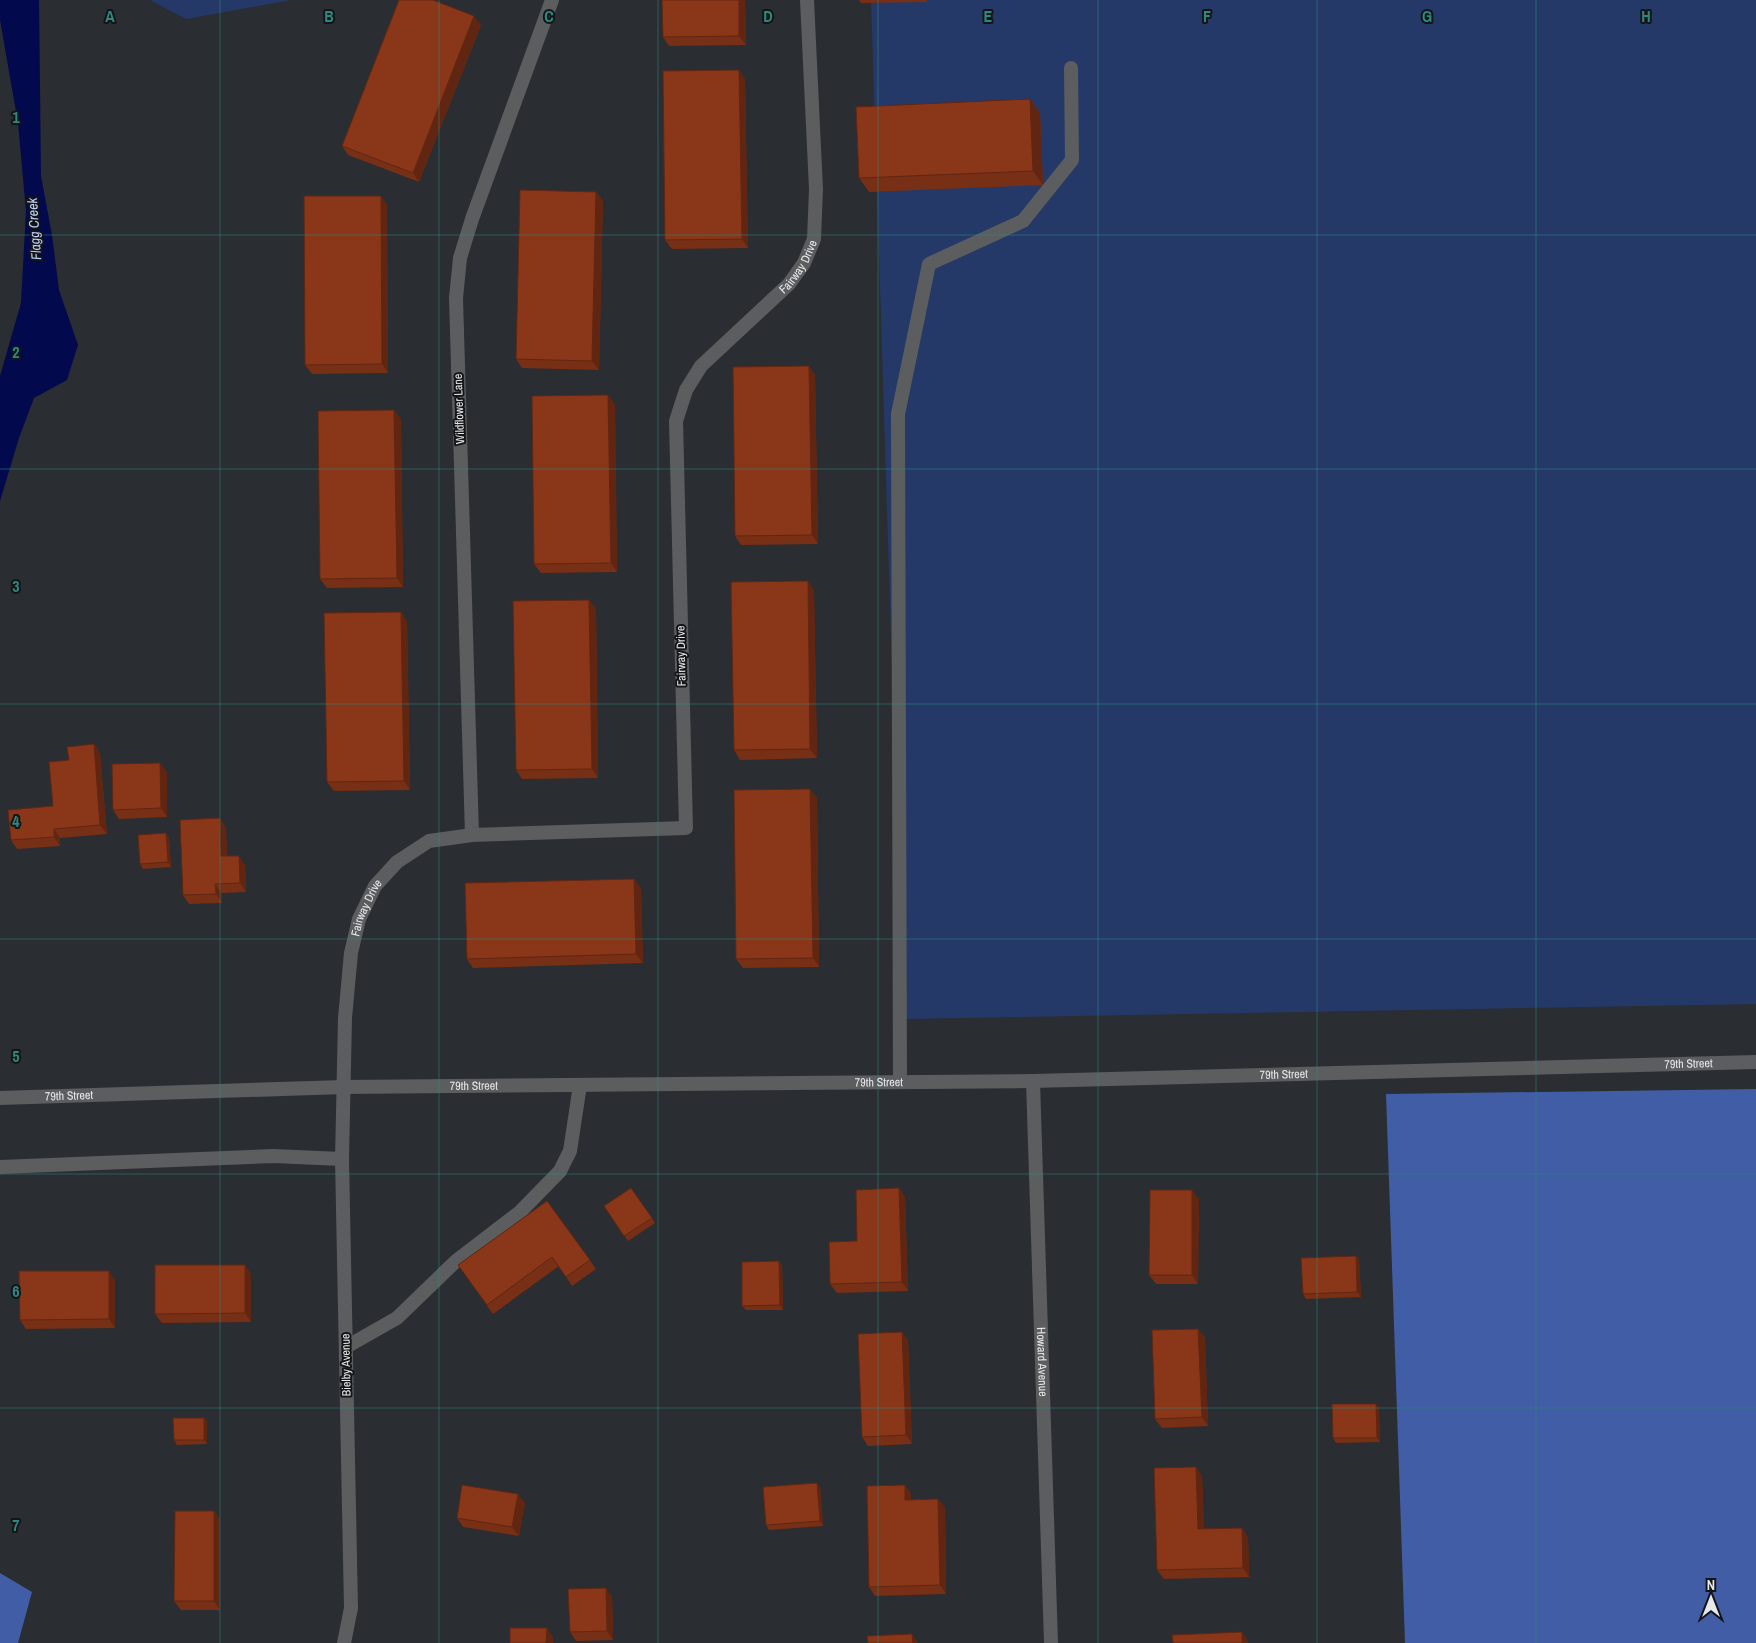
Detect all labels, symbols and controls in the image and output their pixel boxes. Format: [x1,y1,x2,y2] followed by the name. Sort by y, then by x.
[105,5,115,27] text: A
[324,5,334,27] text: B
[544,5,554,27] text: C
[763,5,773,27] text: D
[984,5,993,27] text: E
[1203,5,1211,27] text: F
[1422,5,1432,27] text: G
[1641,5,1651,27] text: H
[12,106,20,128] text: 1
[23,196,45,261] water label: Flagg Creek
[776,238,821,297] street label: Fairway Drive
[12,341,20,363] text: 2
[450,373,468,445] street label: Wildflower Lane
[12,575,20,597] text: 3
[672,625,690,687] street label: Fairway Drive
[12,810,20,832] text: 4
[347,876,385,938] street label: Fairway Drive
[12,1045,20,1067] text: 5
[1664,1055,1713,1072] street label: 79th Street
[1259,1066,1308,1083] street label: 79th Street
[855,1074,903,1091] street label: 79th Street
[450,1078,498,1094] street label: 79th Street
[45,1087,94,1105] street label: 79th Street
[12,1280,20,1302] text: 6
[1033,1327,1051,1397] street label: Howard Avenue
[337,1333,355,1397] street label: Bielby Avenue
[12,1514,20,1536] text: 7
[1686,1573,1736,1623] north arrow
[1707,1576,1715,1594] text: N

